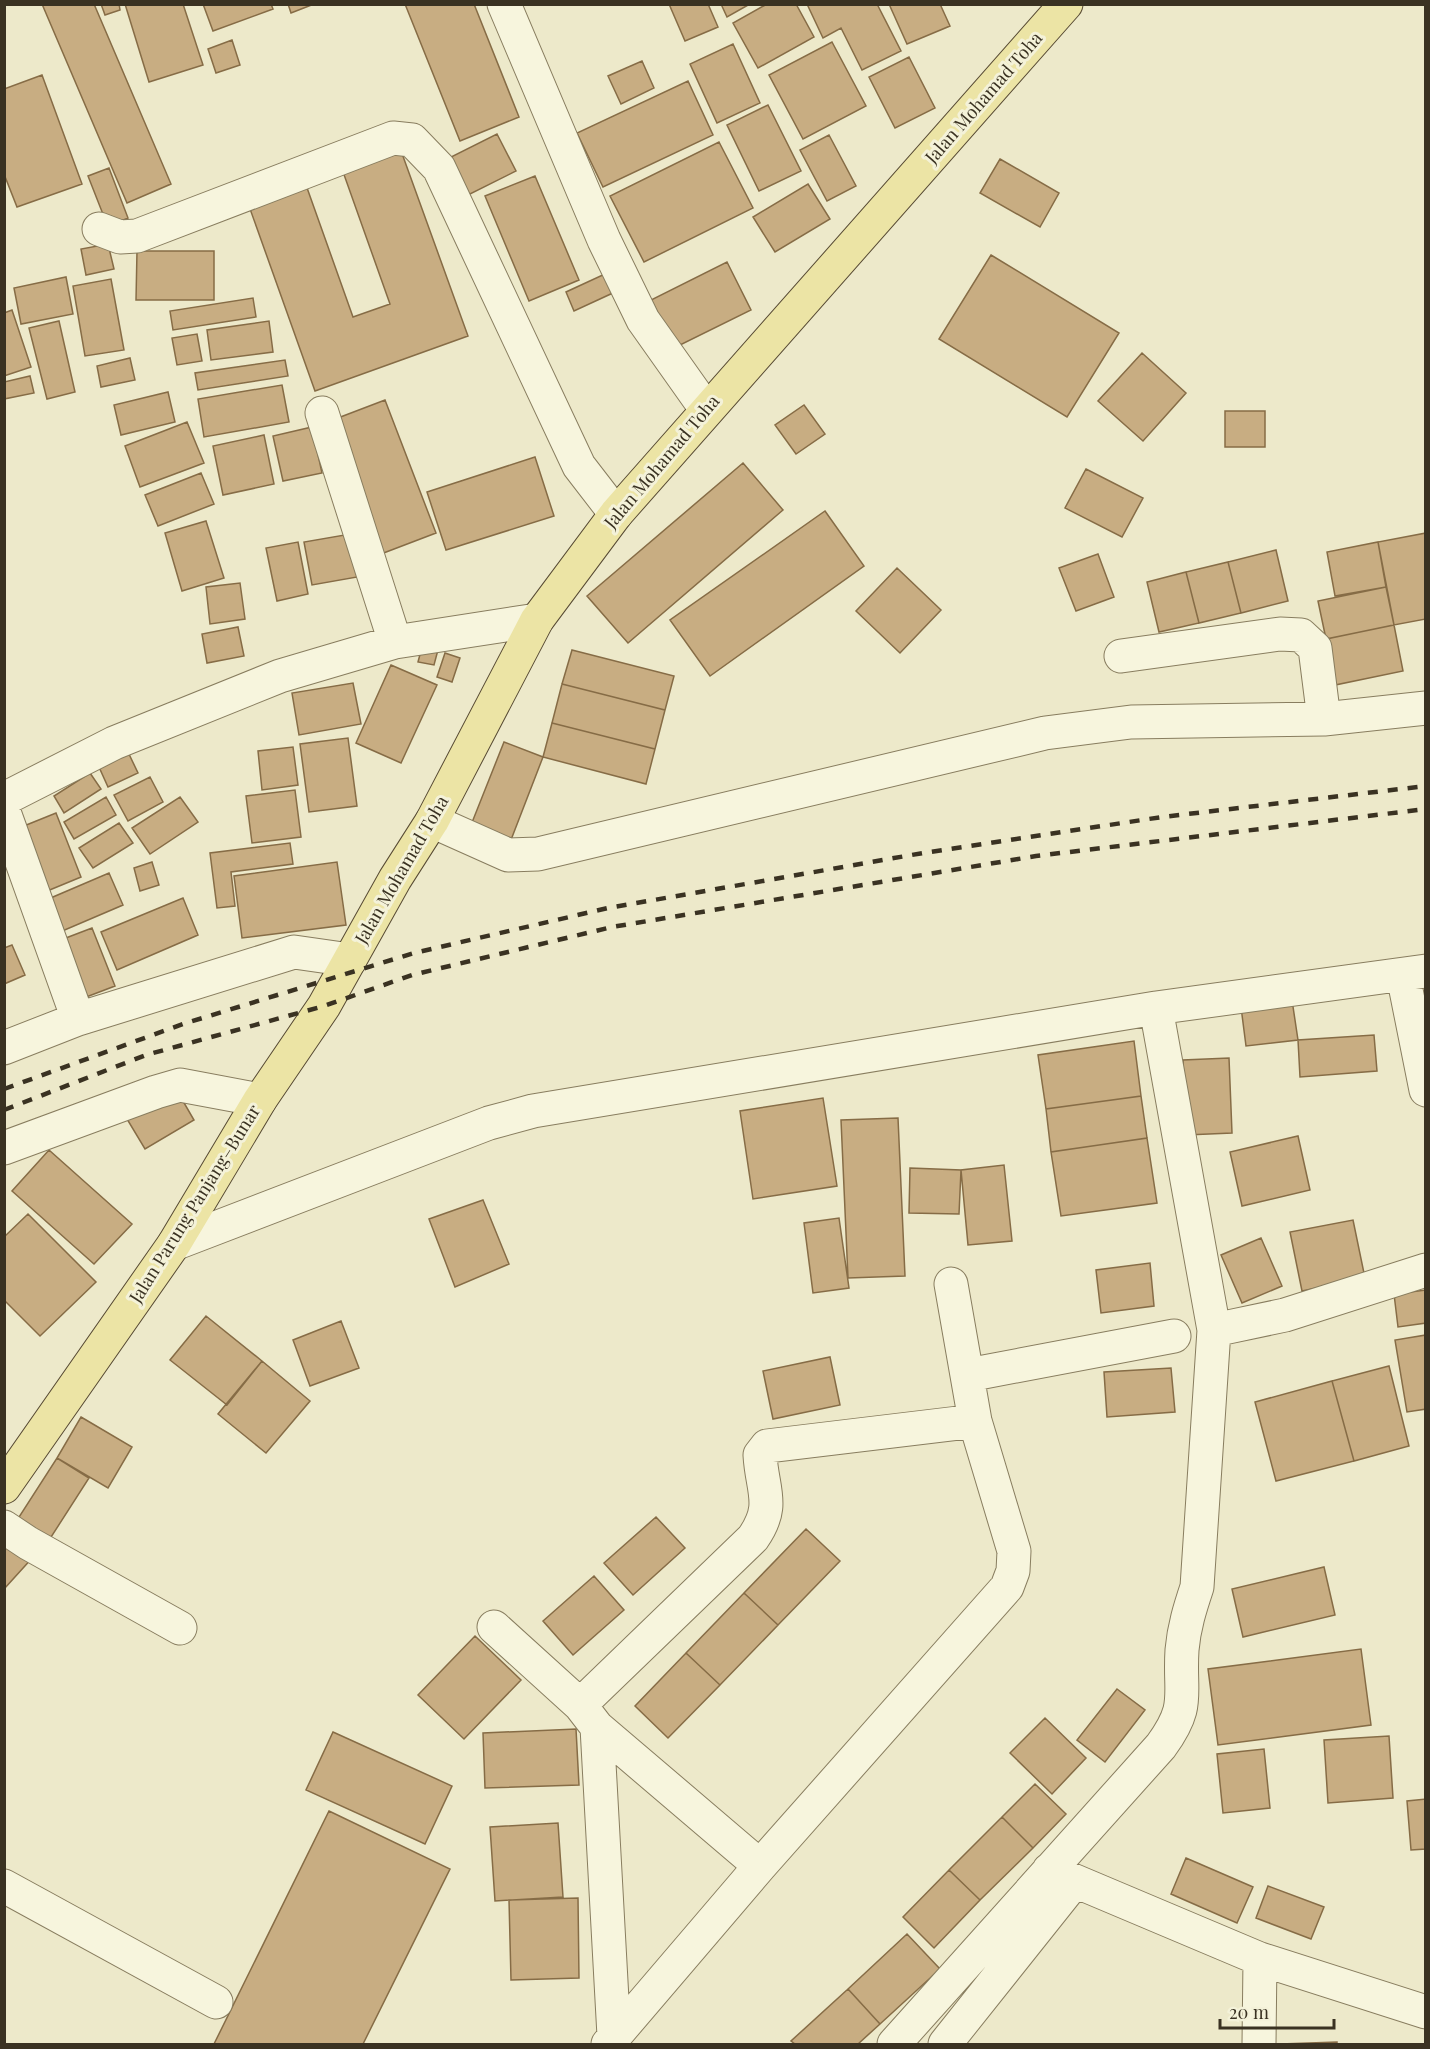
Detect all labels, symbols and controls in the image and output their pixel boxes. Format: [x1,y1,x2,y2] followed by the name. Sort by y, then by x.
[919,26,1047,169] street label: Jalan Mohamad Toha
[598,389,724,534] street label: Jalan Mohamad Toha
[348,791,453,949] street label: Jalan Mohamad Toha
[123,1100,265,1308] street label: Jalan Parung Panjang–Bunar
[1220,1992,1334,2030] scale bar
[1229,2000,1269,2024] text: 20 m

